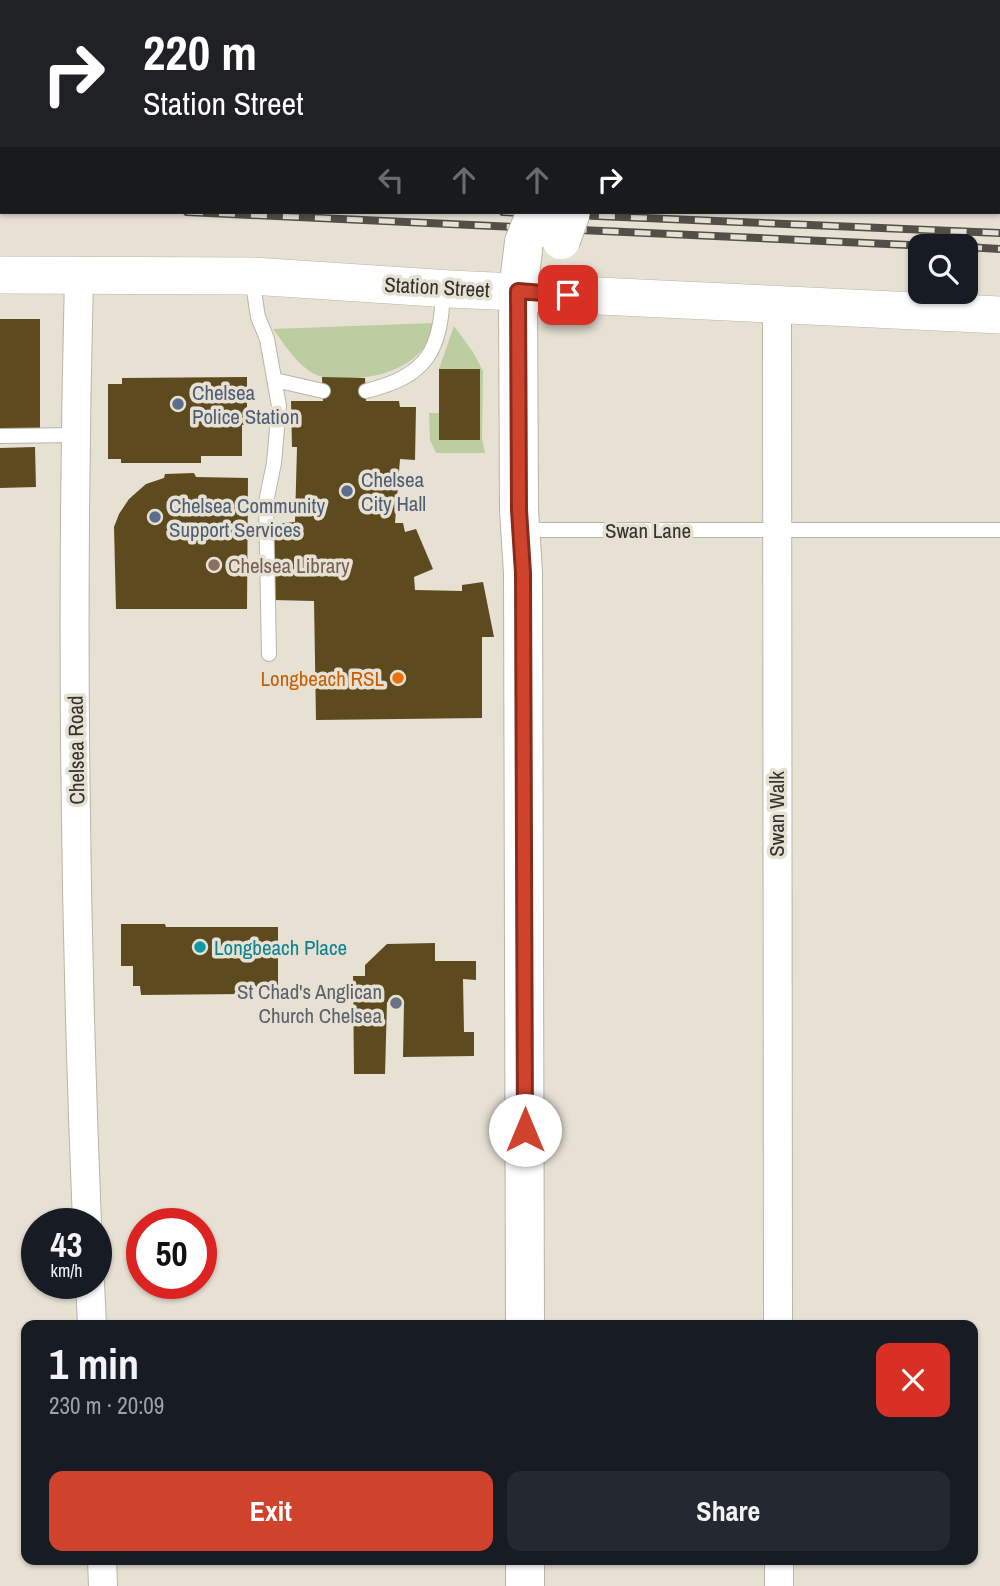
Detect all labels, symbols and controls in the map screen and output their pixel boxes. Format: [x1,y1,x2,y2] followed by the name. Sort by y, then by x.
[143,19,257,85] text: 220 m
[28,28,119,119] icon: right
[143,82,303,125] text: Station Street
[372,161,410,199] icon: left
[445,161,483,199] icon: ahead
[518,161,556,199] icon: ahead
[591,161,629,199] icon: right
[908,234,978,304] map controls
[908,234,978,304] button: search
[538,265,598,325] pin
[384,270,491,304] street label: Station Street
[549,276,587,314] icon: arrive
[192,378,299,431] place label: Chelsea Police Station
[170,396,186,412] marker: Chelsea Police Station
[361,465,426,518] place label: Chelsea City Hall
[339,483,355,499] marker: Chelsea City Hall
[169,491,325,544] place label: Chelsea Community Support Services
[147,509,163,525] marker: Chelsea Community Support Services
[605,516,691,545] street label: Swan Lane
[228,551,350,580] place label: Chelsea Library
[206,557,222,573] marker: Chelsea Library
[260,664,384,693] place label: Longbeach RSL
[390,670,406,686] marker: Longbeach RSL
[61,695,91,805] street label: Chelsea Road
[762,771,791,857] street label: Swan Walk
[214,933,347,962] place label: Longbeach Place
[192,939,208,955] marker: Longbeach Place
[237,977,382,1030] place label: St Chad's Anglican Church Chelsea
[388,995,404,1011] marker: St Chad's Anglican Church Chelsea
[488,1093,562,1167] position arrow
[126,1208,217,1299] speed limit sign: 50
[51,1221,82,1268] text: 43
[51,1258,83,1283] text: km/h
[49,1336,139,1392] text: 1 min
[876,1343,950,1417] button: close
[49,1390,164,1421] text: 230 m · 20:09
[49,1471,493,1551] button: Exit
[507,1471,950,1551] button: Share

